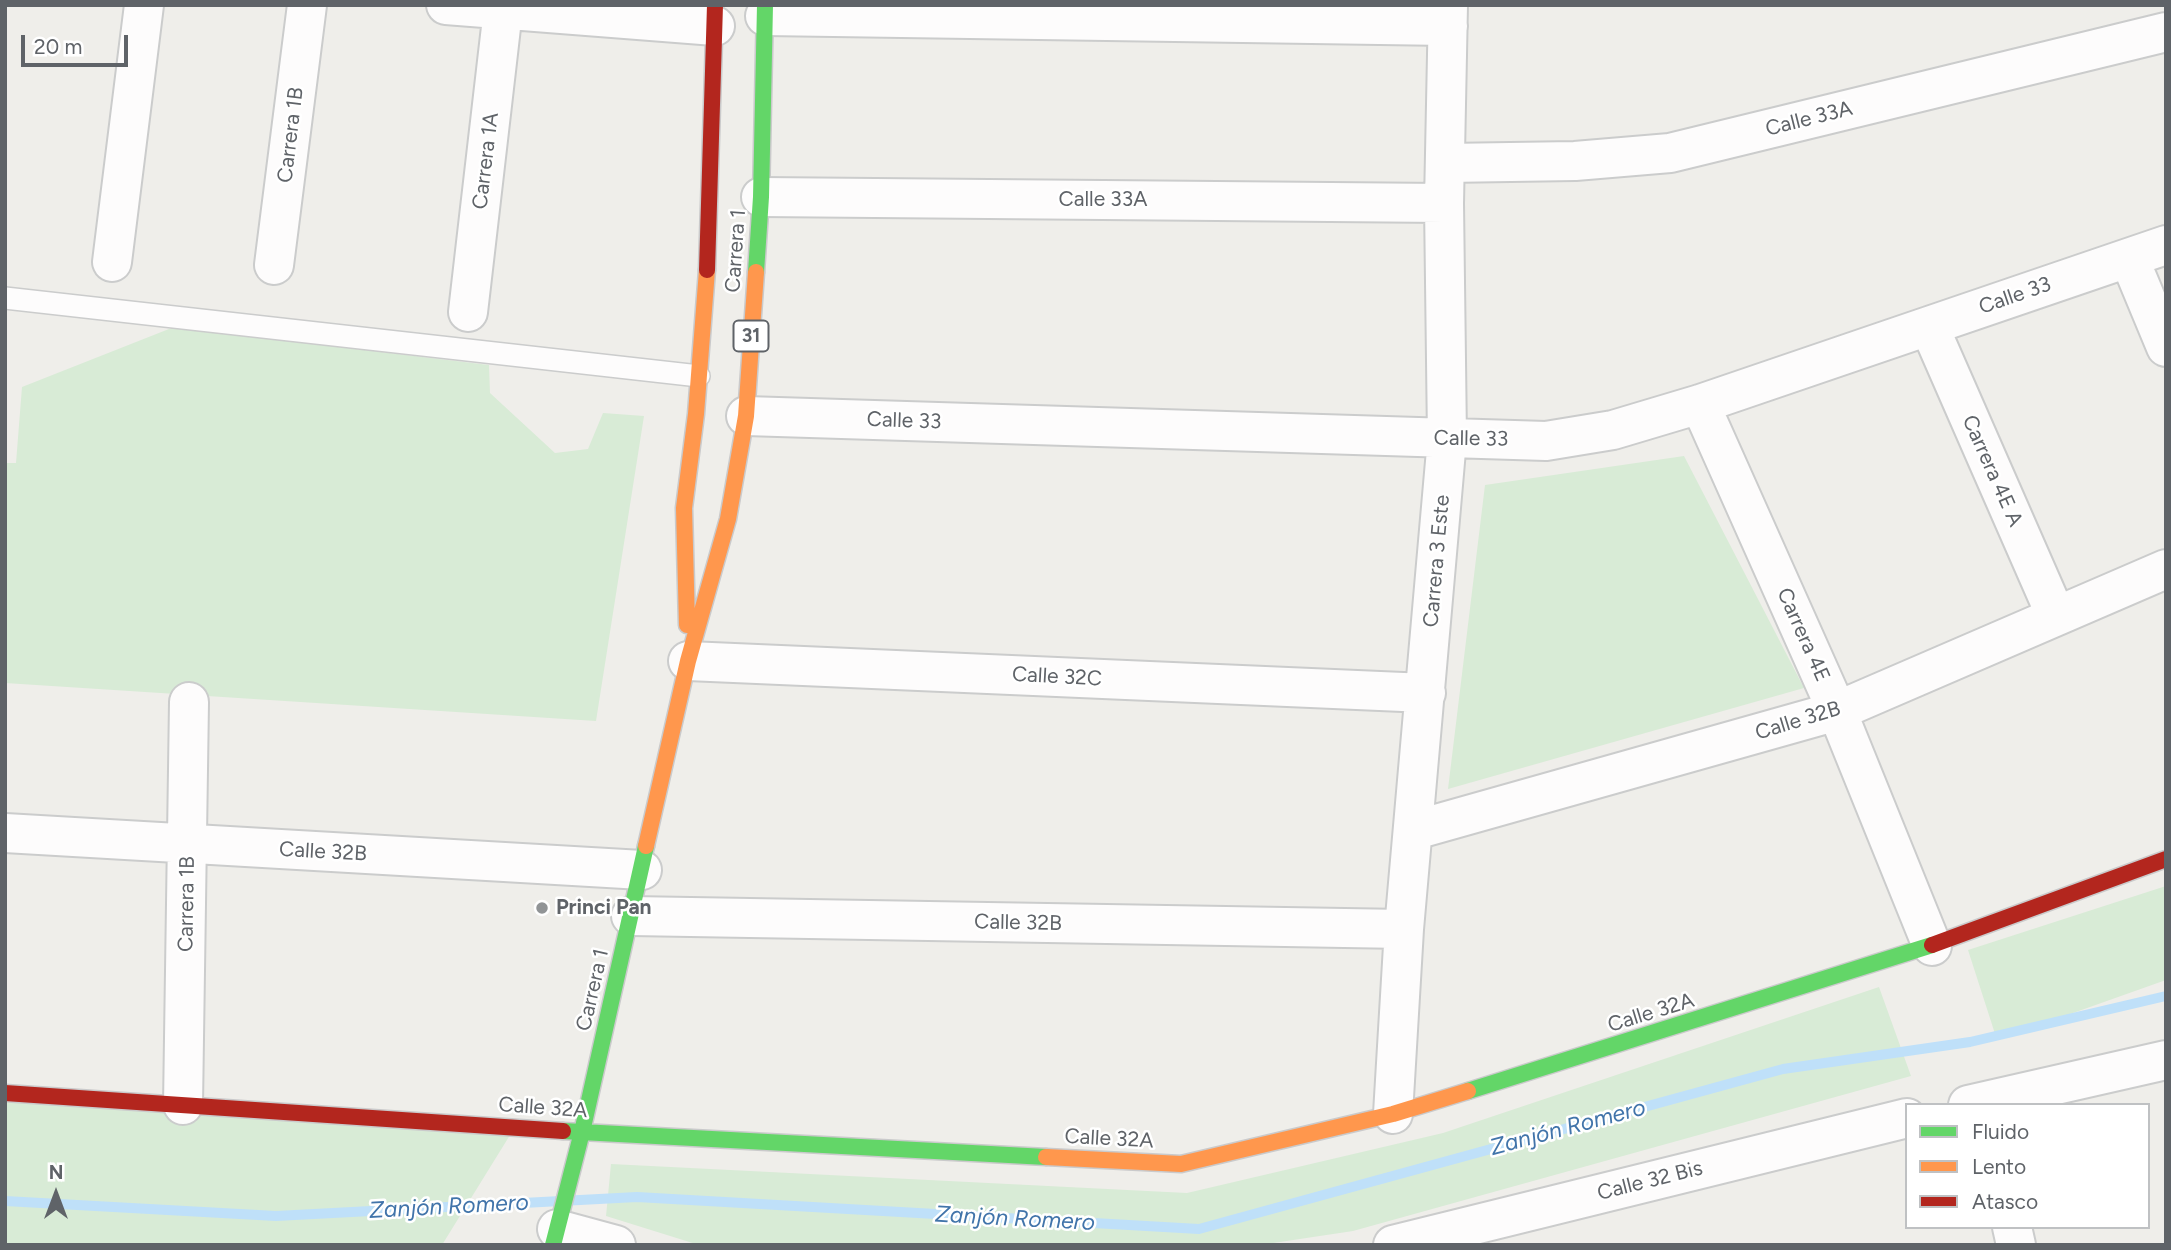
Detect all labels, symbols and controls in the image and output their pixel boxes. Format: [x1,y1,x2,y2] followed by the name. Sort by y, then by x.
[24,21,131,65] scale bar
[34,34,82,59] text: 20 m
[273,86,309,184] street label: Carrera 1B
[1763,96,1855,142] street label: Calle 33A
[468,111,504,211] street label: Carrera 1A
[1059,187,1147,213] street label: Calle 33A
[721,209,751,293] street label: Carrera 1
[1976,272,2054,320] street label: Calle 33
[734,320,768,352] road number: 31
[866,407,942,435] street label: Calle 33
[1956,411,2028,531] street label: Carrera 4E A
[1433,426,1509,452] street label: Calle 33
[1419,494,1455,628] street label: Carrera 3 Este
[1771,584,1835,686] street label: Carrera 4E
[1011,662,1103,692] street label: Calle 32C
[1752,696,1844,746] street label: Calle 32B
[279,837,367,867] street label: Calle 32B
[174,856,200,952] street label: Carrera 1B
[556,895,652,921] place label: Princi Pan
[534,900,550,916] marker: Princi Pan
[974,910,1062,936] street label: Calle 32B
[571,947,615,1033] street label: Carrera 1
[1605,988,1697,1038] street label: Calle 32A
[498,1092,588,1124] street label: Calle 32A
[1487,1094,1649,1162] water label: Zanjón Romero
[1905,1103,2150,1229] legend
[1972,1119,2029,1144] text: Fluido
[1064,1124,1154,1154] street label: Calle 32A
[1972,1154,2026,1179] text: Lento
[1595,1156,1705,1206] street label: Calle 32 Bis
[21,1159,91,1229] north arrow
[49,1161,63,1184] text: N
[368,1189,530,1225] water label: Zanjón Romero
[1972,1189,2038,1214] text: Atasco
[934,1201,1096,1237] water label: Zanjón Romero

